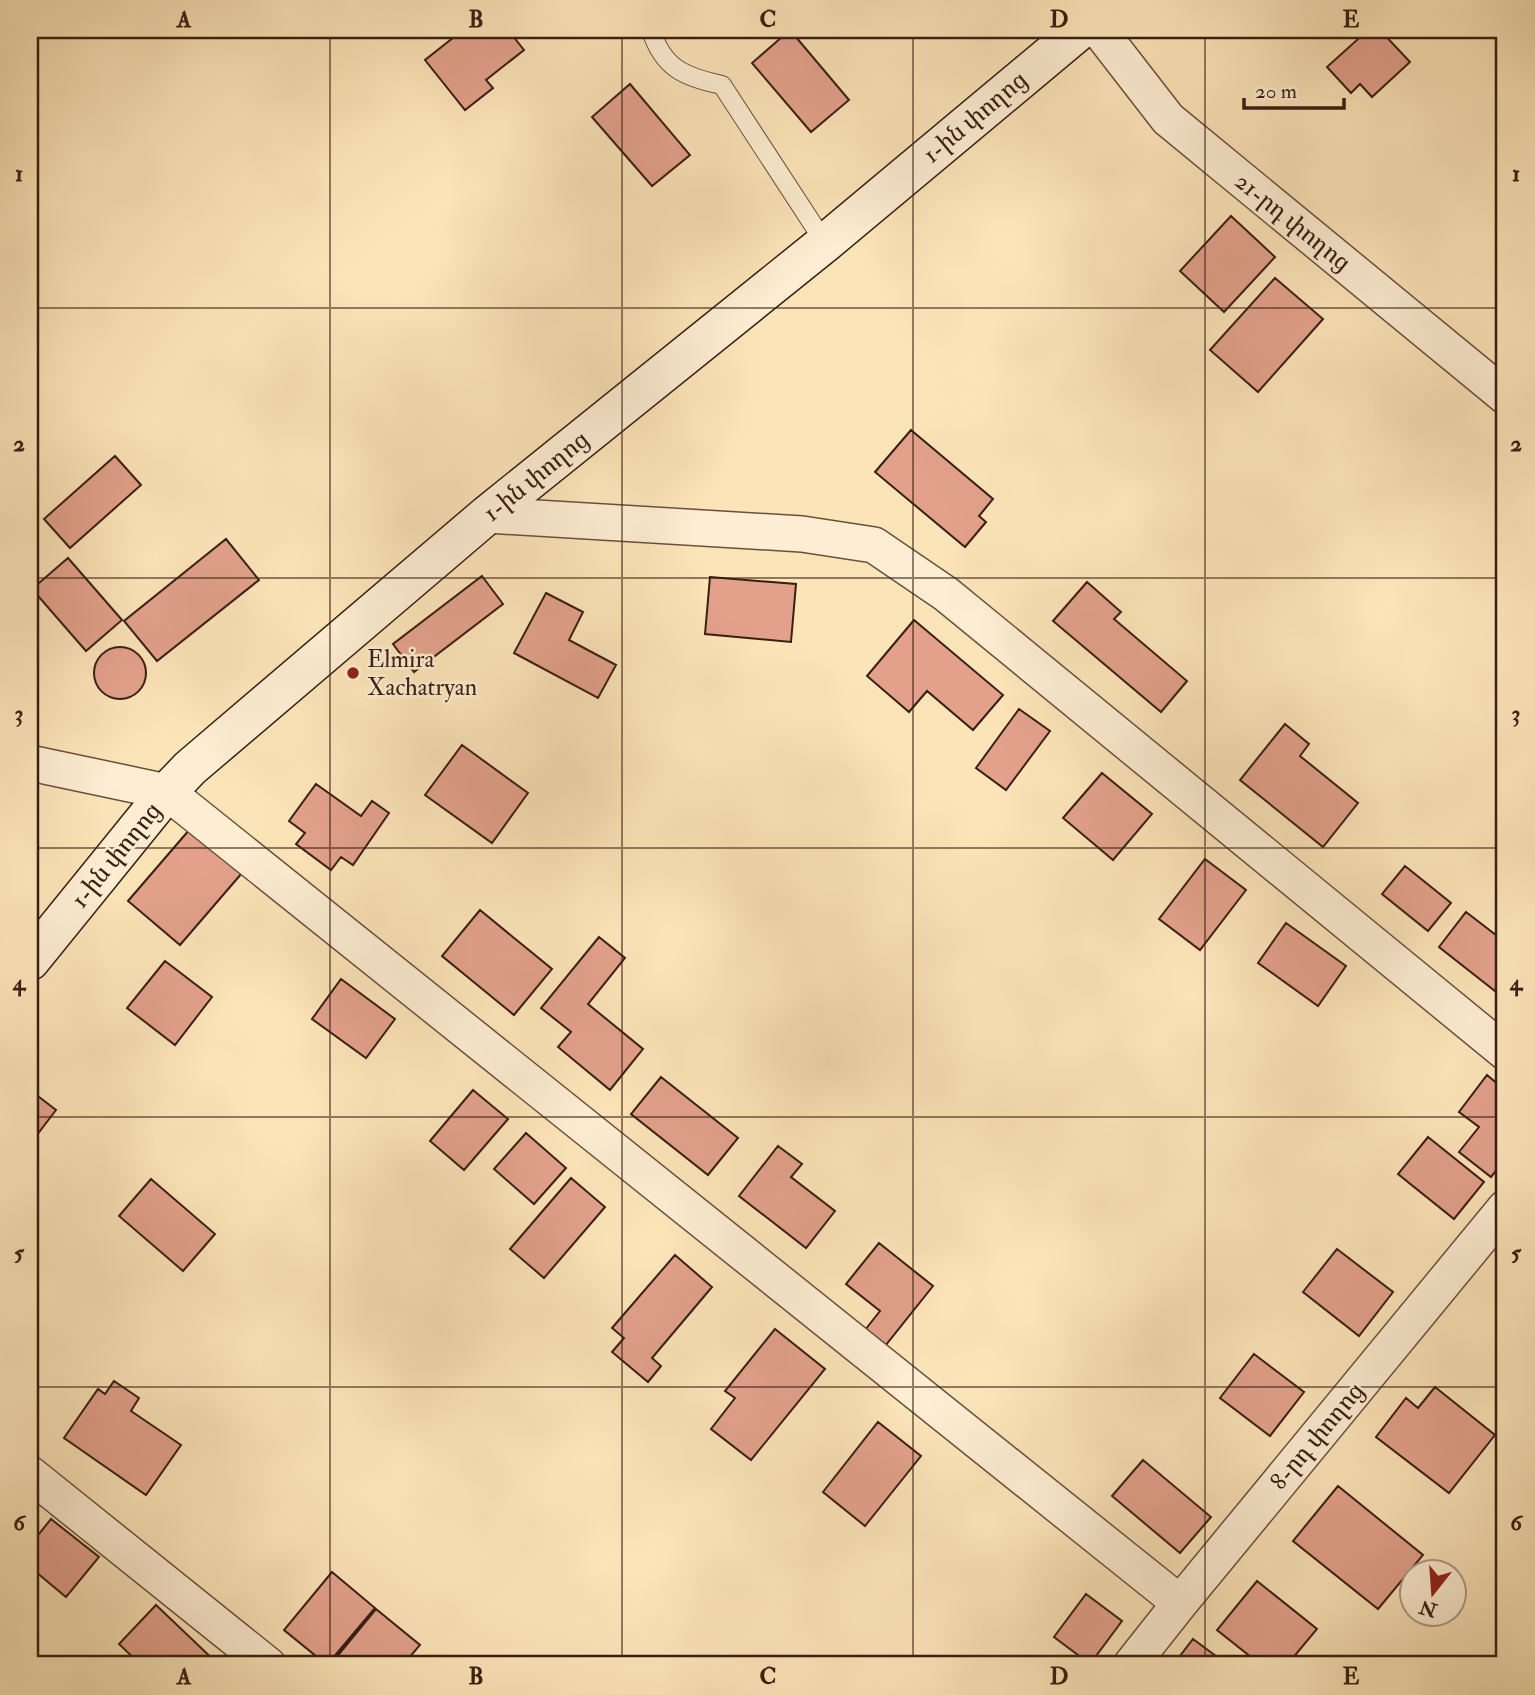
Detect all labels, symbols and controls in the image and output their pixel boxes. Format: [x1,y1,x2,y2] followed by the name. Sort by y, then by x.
[176,5,192,34] text: A
[468,5,484,34] text: B
[760,5,776,34] text: C
[1050,5,1068,34] text: D
[1343,5,1360,34] text: E
[917,65,1034,170] street label: 1-ին փողոց
[1244,66,1344,110] scale bar
[1255,78,1297,105] text: 20 m
[15,159,23,188] text: 1
[1512,159,1520,188] text: 1
[1228,166,1357,279] street label: 21-րդ փողոց
[477,424,596,528] street label: 1-ին փողոց
[13,429,25,458] text: 2
[1510,429,1522,458] text: 2
[367,644,477,703] place label: Elmira Xachatryan
[345,665,361,681] marker: Elmira Xachatryan
[15,699,23,728] text: 3
[1512,699,1520,728] text: 3
[64,796,168,915] street label: 1-ին փողոց
[12,968,27,997] text: 4
[1509,968,1524,997] text: 4
[14,1238,25,1267] text: 5
[1511,1238,1522,1267] text: 5
[1263,1376,1371,1496] street label: 8-րդ փողոց
[13,1508,27,1537] text: 6
[1510,1508,1524,1537] text: 6
[1398,1558,1468,1628] north arrow
[1416,1594,1441,1623] text: N
[176,1662,192,1691] text: A
[468,1662,484,1691] text: B
[760,1662,776,1691] text: C
[1050,1662,1068,1691] text: D
[1343,1662,1360,1691] text: E

